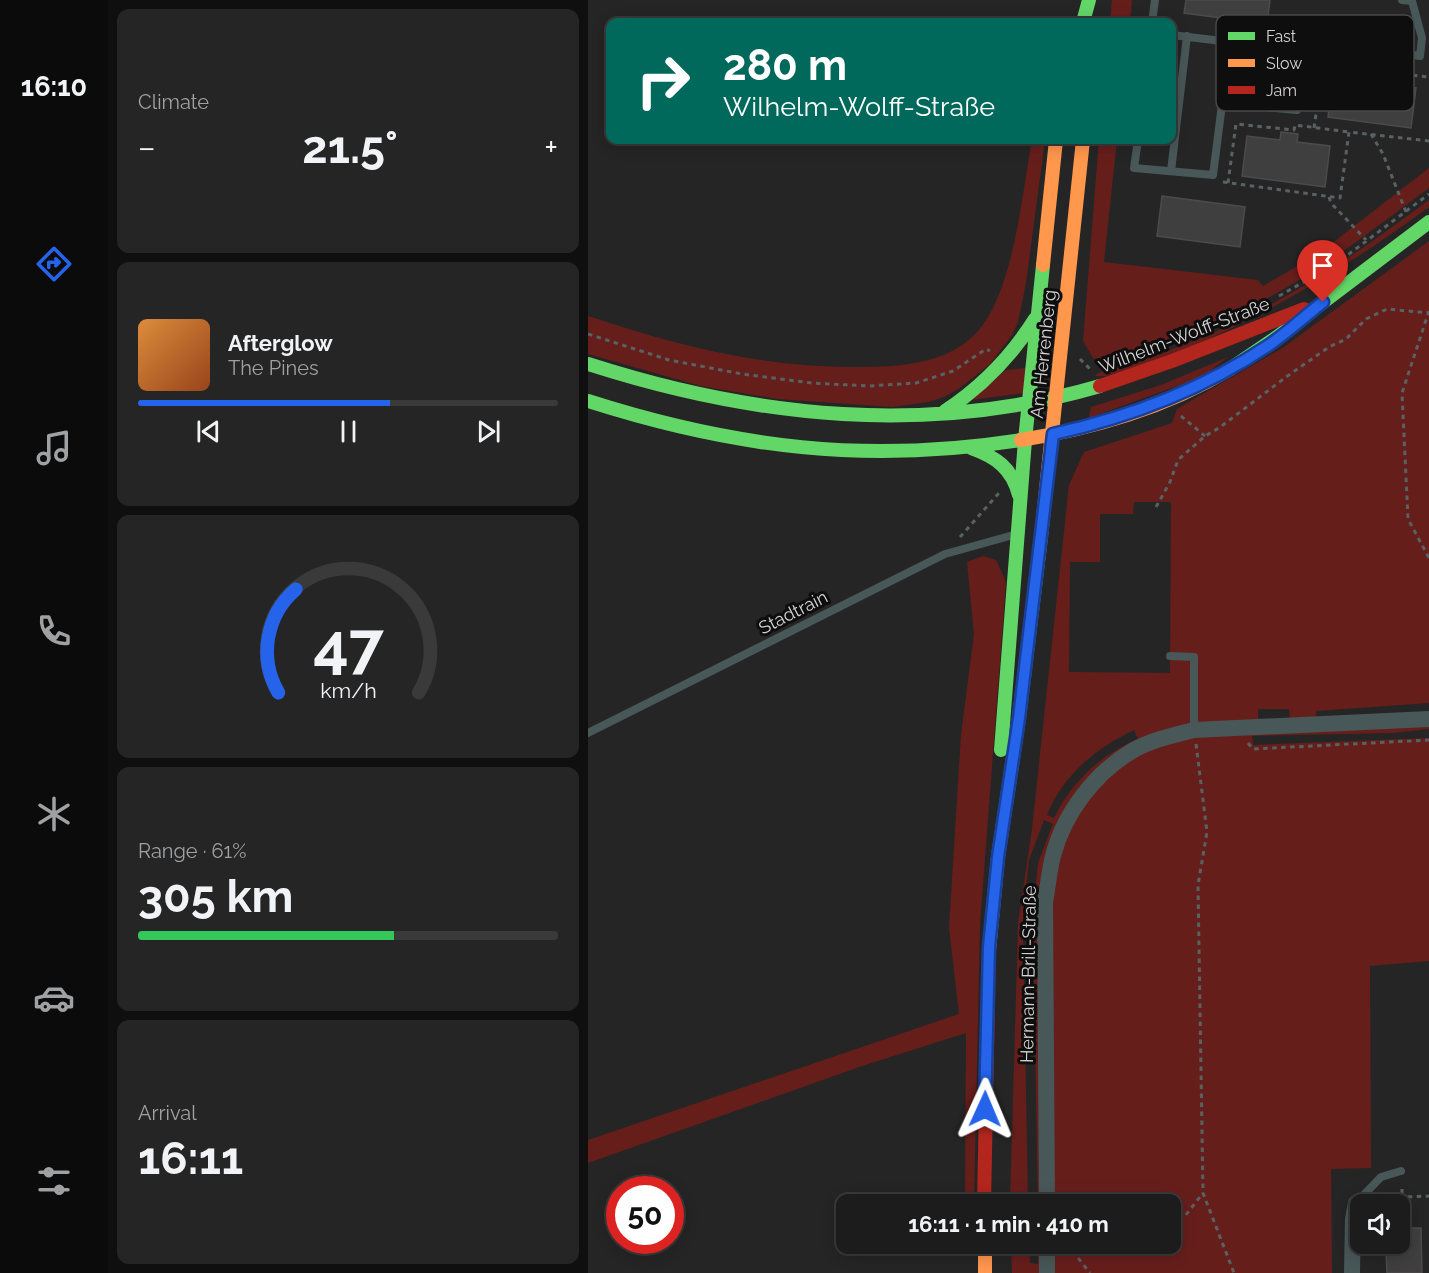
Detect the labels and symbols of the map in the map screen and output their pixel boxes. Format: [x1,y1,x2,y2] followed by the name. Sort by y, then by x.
[1216,15,1414,111] legend
[1266,27,1297,46] text: Fast
[1266,54,1302,73] text: Slow
[1266,81,1297,100] text: Jam
[1297,240,1348,302] pin
[1026,289,1060,419] street label: Am Herrenberg
[1096,293,1273,377] street label: Wilhelm-Wolff-Straße
[755,586,831,638] street label: Stadtrain
[1016,885,1040,1063] street label: Hermann-Brill-Straße
[953,1077,1017,1141] position arrow
[606,1176,684,1254] speed limit sign: 50

